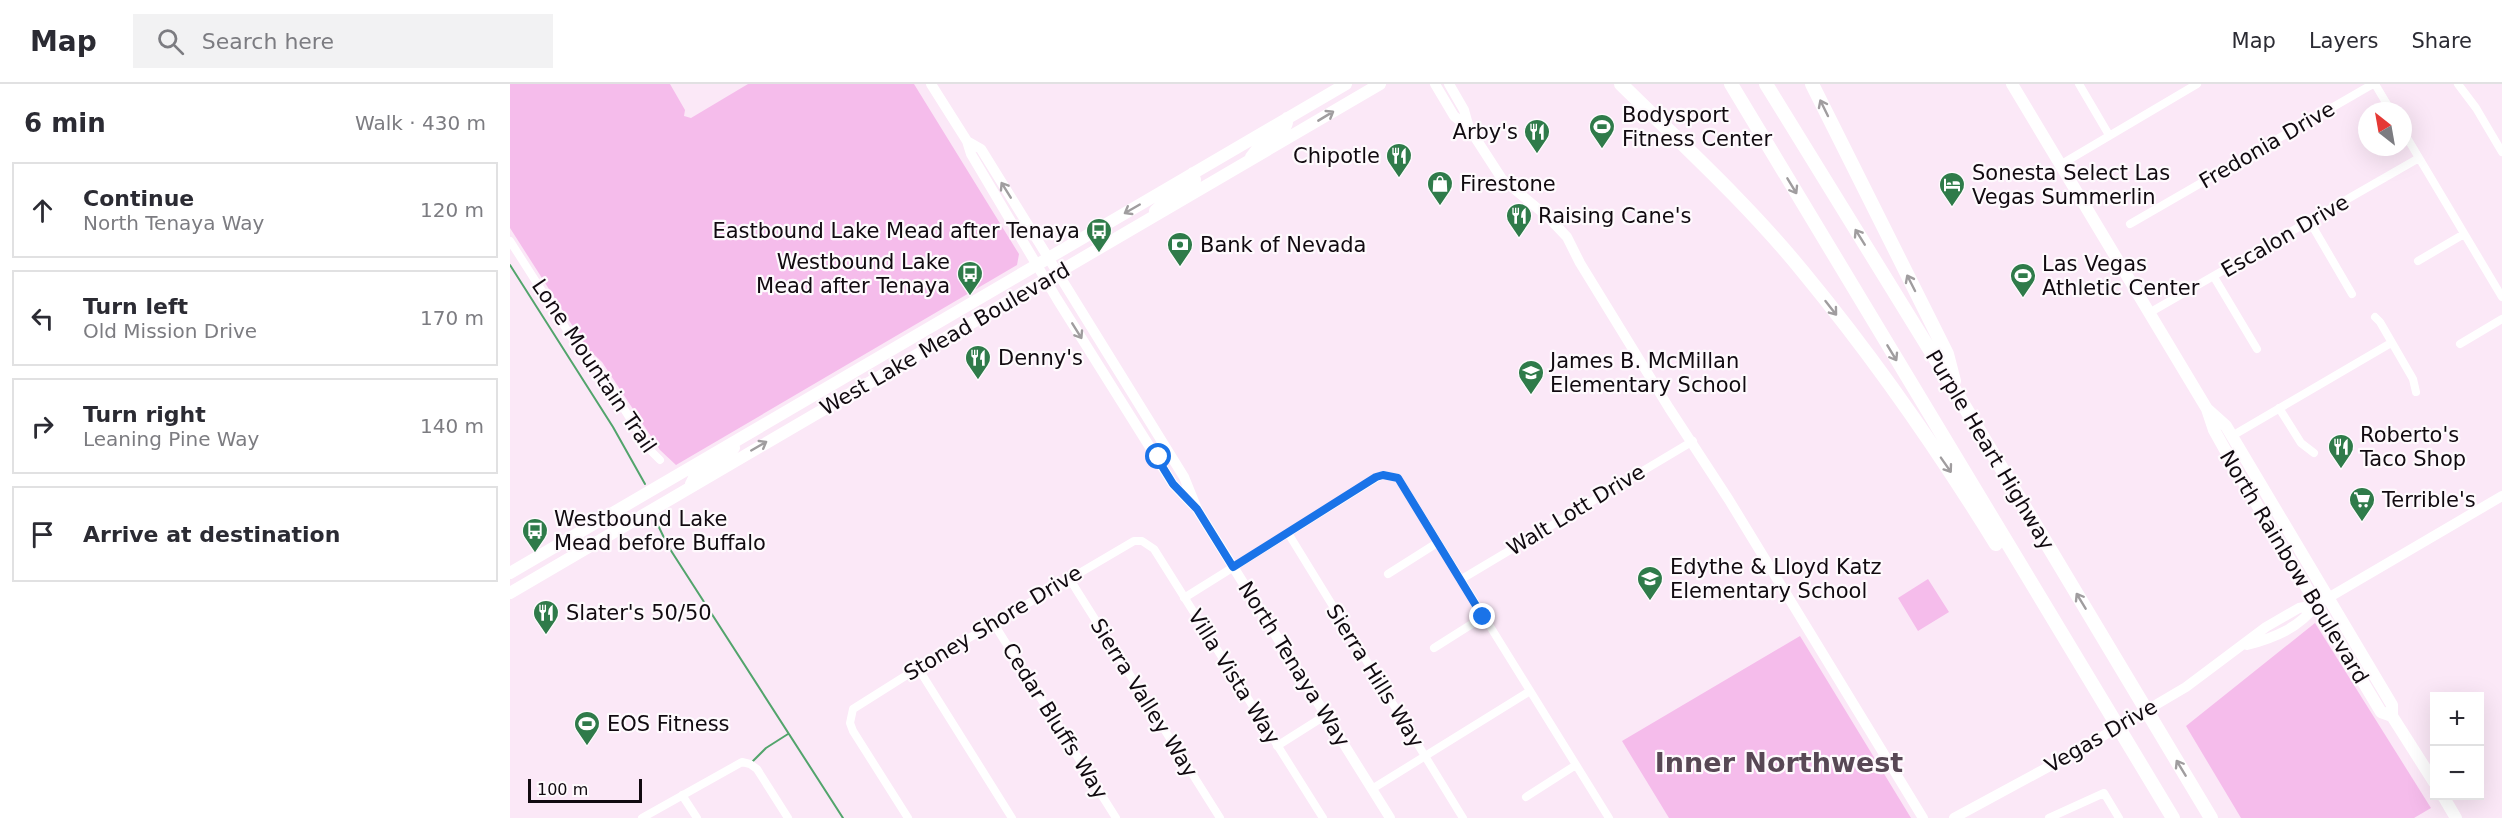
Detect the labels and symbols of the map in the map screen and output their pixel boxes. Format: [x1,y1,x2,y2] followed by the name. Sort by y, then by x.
[2195,96,2339,194] street label: Fredonia Drive
[1818,99,1829,117] one-way arrow
[2358,102,2412,156] north arrow
[1622,103,1772,151] place label: Bodysport Fitness Center
[1317,110,1334,122] one-way arrow
[1587,112,1617,150] sports icon: Bodysport Fitness Center
[1522,117,1552,155] restaurant icon: Arby's
[1453,120,1518,144] place label: Arby's
[1384,141,1414,179] restaurant icon: Chipotle
[1293,144,1380,168] place label: Chipotle
[1972,161,2170,209] place label: Sonesta Select Las Vegas Summerlin
[1425,169,1455,207] shop icon: Firestone
[1937,170,1967,208] hotel icon: Sonesta Select Las Vegas Summerlin
[1460,172,1556,196] place label: Firestone
[1786,177,1798,194] one-way arrow
[1000,182,1012,199] one-way arrow
[2217,190,2353,282] street label: Escalon Drive
[1504,201,1534,239] restaurant icon: Raising Cane's
[1124,203,1141,215] one-way arrow
[1538,204,1691,228] place label: Raising Cane's
[1084,216,1114,254] bus stop icon: Eastbound Lake Mead after Tenaya
[712,219,1080,243] place label: Eastbound Lake Mead after Tenaya
[1854,229,1866,246] one-way arrow
[1165,230,1195,268] bank icon: Bank of Nevada
[1200,233,1366,257] place label: Bank of Nevada
[756,250,950,298] place label: Westbound Lake Mead after Tenaya
[2042,252,2200,300] place label: Las Vegas Athletic Center
[816,258,1074,420] street label: West Lake Mead Boulevard
[955,259,985,297] bus stop icon: Westbound Lake Mead after Tenaya
[2008,261,2038,299] sports icon: Las Vegas Athletic Center
[1904,274,1916,292] one-way arrow
[527,275,661,457] street label: Lone Mountain Trail
[1825,299,1837,315] one-way arrow
[1071,322,1083,339] one-way arrow
[963,343,993,381] restaurant icon: Denny's
[1887,344,1899,361] one-way arrow
[998,346,1083,370] place label: Denny's
[1921,346,2059,554] street label: Purple Heart Highway
[1548,349,1747,397] place label: James B. McMillan Elementary School
[1516,358,1546,396] school or university icon: James B. McMillan Elementary School
[2359,423,2466,471] place label: Roberto's Taco Shop
[2326,432,2356,470] restaurant icon: Roberto's Taco Shop
[751,440,768,452] one-way arrow
[1145,443,1171,469] route start
[2215,446,2373,688] street label: North Rainbow Boulevard
[1940,457,1952,473] one-way arrow
[1503,459,1649,561] street label: Walt Lott Drive
[2347,485,2377,523] supermarket icon: Terrible's
[2381,488,2476,512] place label: Terrible's
[554,507,766,555] place label: Westbound Lake Mead before Buffalo
[520,516,550,554] bus stop icon: Westbound Lake Mead before Buffalo
[1670,555,1882,603] place label: Edythe & Lloyd Katz Elementary School
[900,560,1086,686] street label: Stoney Shore Drive
[1635,564,1665,602] school or university icon: Edythe & Lloyd Katz Elementary School
[1233,577,1355,751] street label: North Tenaya Way
[2074,593,2086,610] one-way arrow
[531,598,561,636] restaurant icon: Slater's 50/50
[1321,600,1429,752] street label: Sierra Hills Way
[566,601,712,625] place label: Slater's 50/50
[1469,603,1495,629] route end
[1183,605,1285,749] street label: Villa Vista Way
[1085,614,1203,782] street label: Sierra Valley Way
[997,639,1113,803] street label: Cedar Bluffs Way
[2041,694,2161,778] street label: Vegas Drive
[572,709,602,747] sports icon: EOS Fitness
[607,712,730,736] place label: EOS Fitness
[1655,747,1903,778] district label: Inner Northwest
[2175,760,2187,777] one-way arrow
[528,776,642,804] scale bar

